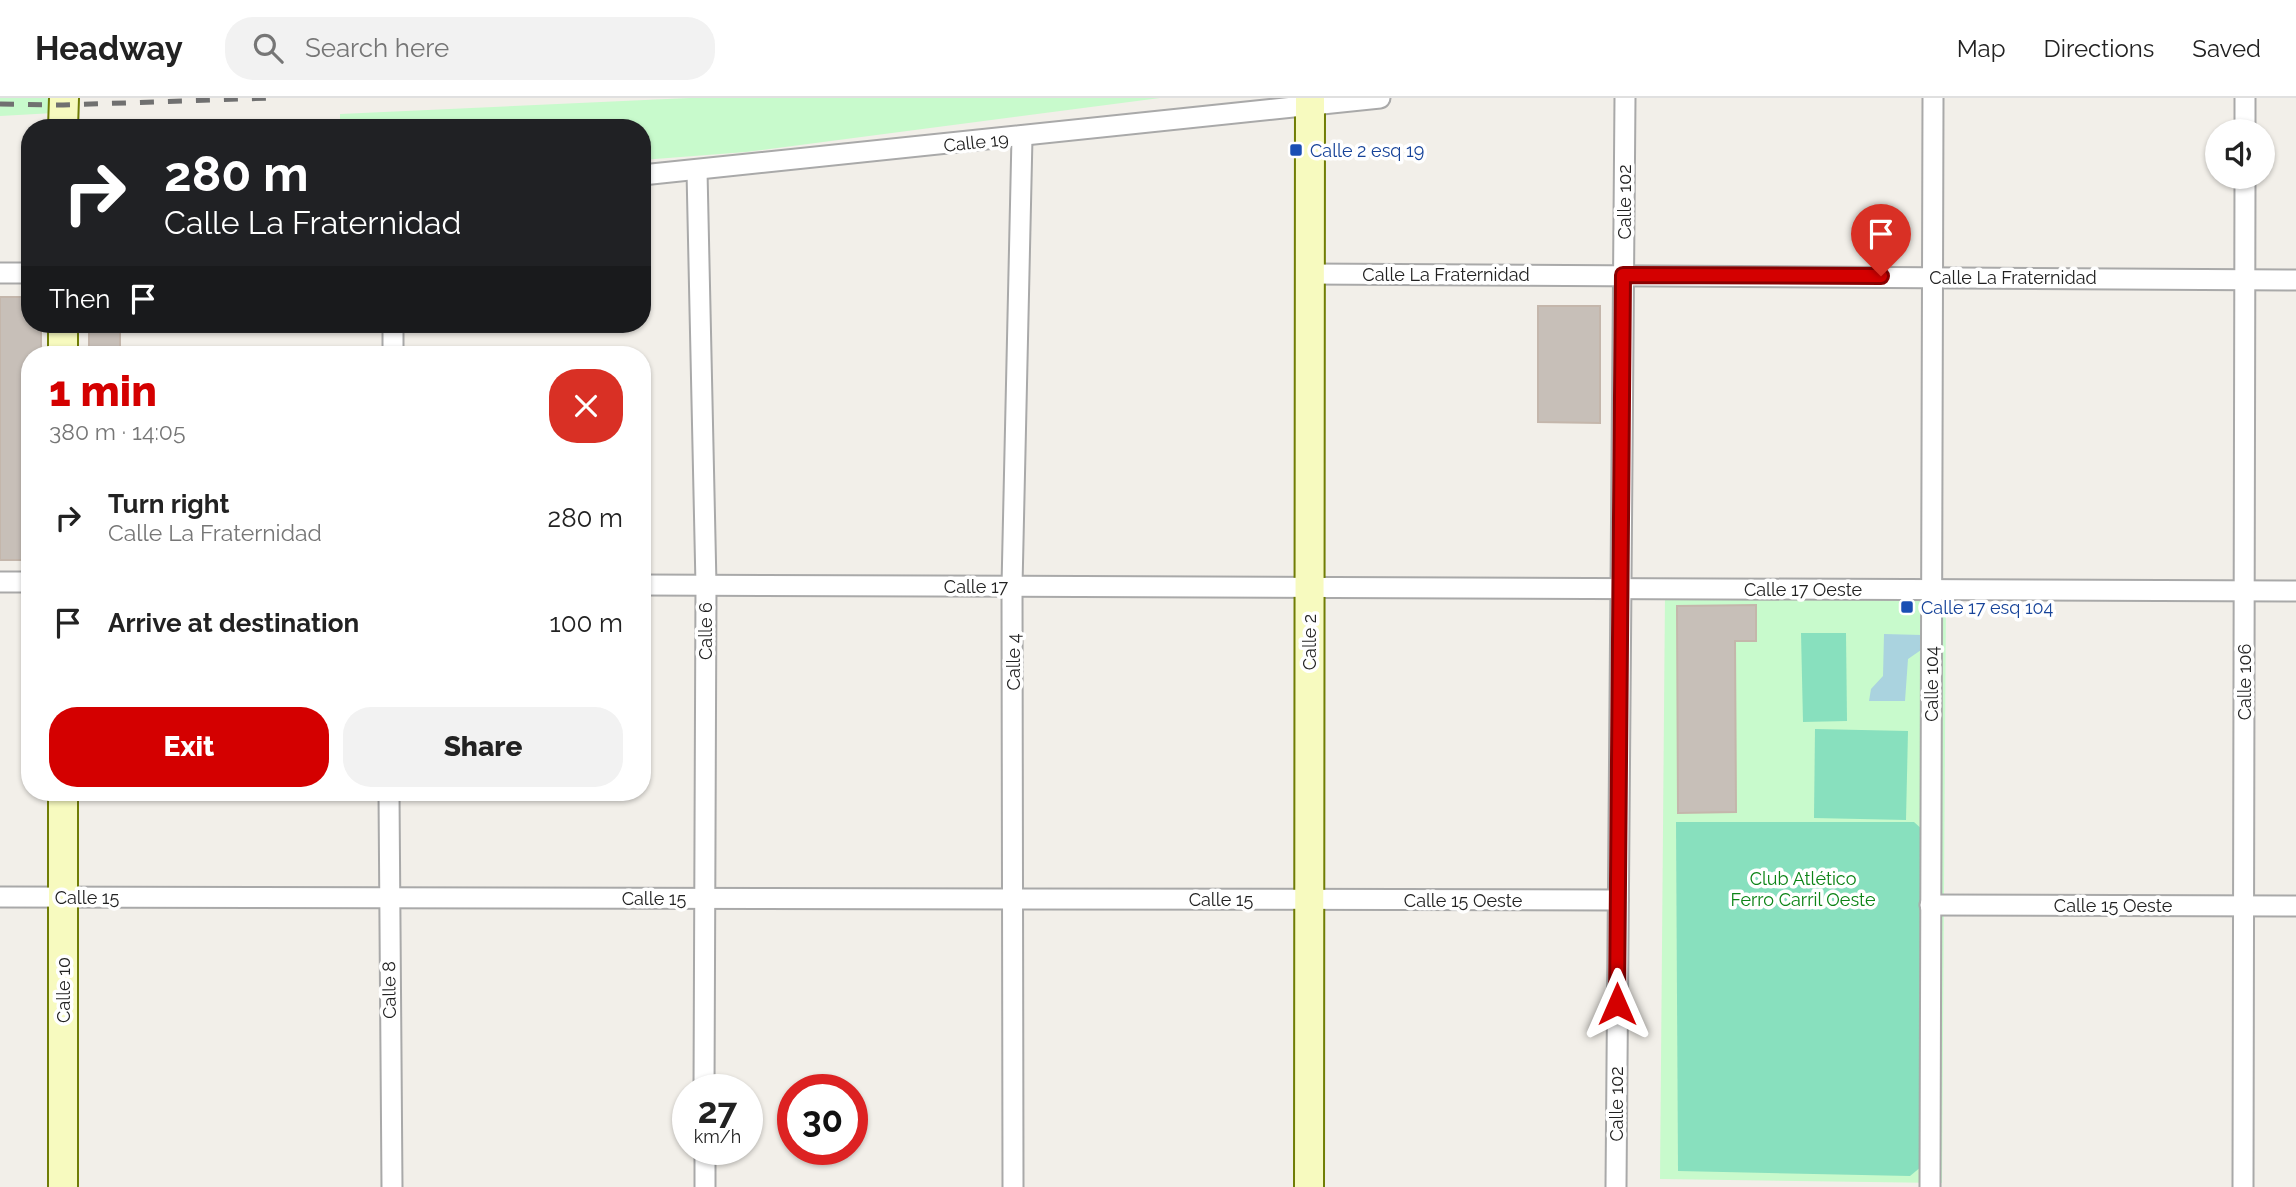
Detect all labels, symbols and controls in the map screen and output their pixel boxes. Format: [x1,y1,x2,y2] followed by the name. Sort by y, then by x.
[225,17,715,80] search box
[35,29,183,68] text: Headway
[249,29,287,67] icon: search
[305,33,449,63] text: Search here
[1957,34,2006,63] text: Map
[2044,34,2154,63] text: Directions
[2192,34,2261,63] text: Saved
[2205,119,2275,189] map controls
[2205,119,2275,189] button: sound
[942,128,1010,156] street label: Calle 19
[1310,140,1424,161] place label: Calle 2 esq 19
[1288,142,1304,158] marker: Calle 2 esq 19
[164,145,309,202] text: 280 m
[49,147,140,238] icon: right
[1614,164,1635,240] street label: Calle 102
[164,204,461,241] text: Calle La Fraternidad
[1851,204,1911,276] pin
[1862,215,1900,253] icon: arrive
[1362,264,1530,285] street label: Calle La Fraternidad
[1929,267,2097,288] street label: Calle La Fraternidad
[124,280,162,318] icon: arrive
[49,284,110,314] text: Then
[49,367,157,416] text: 1 min
[549,369,623,443] button: close
[49,418,185,445] text: 380 m · 14:05
[108,489,229,519] text: Turn right
[49,499,87,537] icon: right
[548,503,623,533] text: 280 m
[108,519,322,546] text: Calle La Fraternidad
[944,576,1009,597] street label: Calle 17
[1744,579,1863,600] street label: Calle 17 Oeste
[1921,597,2054,618] place label: Calle 17 esq 104
[1899,599,1915,615] marker: Calle 17 esq 104
[695,602,716,660] street label: Calle 6
[49,604,87,642] icon: arrive
[108,608,359,638] text: Arrive at destination
[550,608,623,638] text: 100 m
[1299,614,1320,670] street label: Calle 2
[1003,633,1024,690] street label: Calle 4
[2234,644,2255,720] street label: Calle 106
[1921,646,1942,722] street label: Calle 104
[49,707,329,787] button: Exit
[343,707,623,787] button: Share
[1730,868,1876,910] park label: Club Atlético Ferro Carril Oeste
[55,887,119,908] street label: Calle 15
[622,888,686,909] street label: Calle 15
[1189,889,1253,910] street label: Calle 15
[1404,890,1523,911] street label: Calle 15 Oeste
[2054,895,2173,916] street label: Calle 15 Oeste
[53,957,74,1023] street label: Calle 10
[378,961,400,1019] street label: Calle 8
[1580,967,1654,1041] position arrow
[1606,1066,1627,1142] street label: Calle 102
[777,1074,868,1165] speed limit sign: 30
[698,1090,737,1131] text: 27
[694,1126,741,1147] text: km/h

